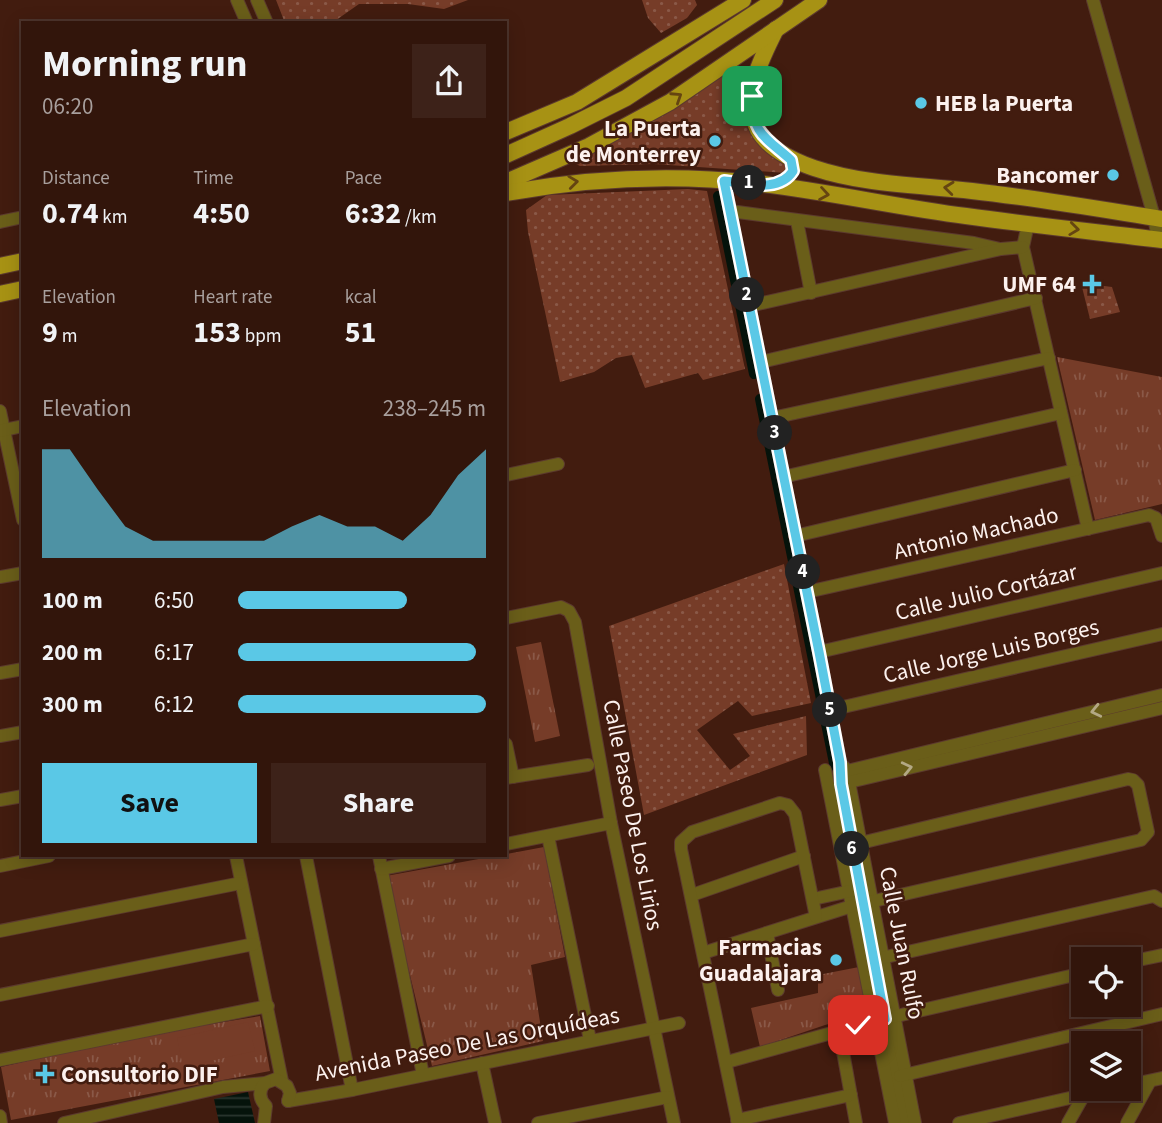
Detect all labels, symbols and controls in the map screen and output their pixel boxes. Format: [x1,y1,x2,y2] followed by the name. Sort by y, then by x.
[42,37,247,91] text: Morning run
[412,44,486,118] button: share
[722,66,782,126] pin
[733,77,771,115] icon: arrive
[935,87,1073,120] place label: HEB la Puerta
[42,90,93,123] text: 06:20
[669,93,682,106] one-way arrow
[913,95,929,111] marker: HEB la Puerta
[566,112,701,171] place label: La Puerta de Monterrey
[707,133,723,149] marker: La Puerta de Monterrey
[996,159,1100,192] place label: Bancomer
[42,165,110,192] text: Distance
[193,165,233,192] text: Time
[345,165,382,192] text: Pace
[732,166,766,200] pin: 1
[1105,167,1121,183] marker: Bancomer
[743,169,754,196] text: 1
[567,175,579,190] one-way arrow
[943,181,955,196] one-way arrow
[818,186,830,201] one-way arrow
[42,192,99,235] text: 0.74
[193,192,250,235] text: 4:50
[345,192,401,235] text: 6:32
[99,204,128,231] text: km
[401,204,437,231] text: /km
[1068,221,1079,236] one-way arrow
[1002,268,1076,301] place label: UMF 64
[1082,274,1102,294] marker: UMF 64
[730,278,764,312] pin: 2
[741,281,752,308] text: 2
[42,284,116,311] text: Elevation
[193,284,272,311] text: Heart rate
[345,284,377,311] text: kcal
[42,311,58,354] text: 9
[193,311,241,354] text: 153
[345,311,376,354] text: 51
[58,323,77,350] text: m
[241,323,281,350] text: bpm
[42,392,132,425] text: Elevation
[383,392,486,425] text: 238–245 m
[758,416,792,450] pin: 3
[769,419,780,446] text: 3
[890,498,1062,568] street label: Antonio Machado
[786,554,820,590] pin: 4
[892,555,1081,629] street label: Calle Julio Cortázar
[797,558,808,585] text: 4
[42,584,103,617] text: 100 m
[154,584,194,617] text: 6:50
[880,610,1102,692] street label: Calle Jorge Luis Borges
[42,636,103,669] text: 200 m
[154,636,194,669] text: 6:17
[42,688,103,721] text: 300 m
[154,688,194,721] text: 6:12
[812,692,848,728] pin: 5
[824,696,835,723] text: 5
[594,697,672,933] street label: Calle Paseo De Los Lirios
[1090,703,1102,717] one-way arrow
[901,762,913,776] one-way arrow
[42,763,257,843] button: Save
[271,763,486,843] button: Share
[834,832,870,866] pin: 6
[846,835,857,862] text: 6
[871,864,933,1022] street label: Calle Juan Rulfo
[699,931,822,990] place label: Farmacias Guadalajara
[1071,947,1141,1101] map controls
[1071,947,1141,1017] button: locate
[828,952,844,968] marker: Farmacias Guadalajara
[828,995,888,1055] pin
[312,998,622,1090] street label: Avenida Paseo De Las Orquídeas
[839,1006,877,1044] icon: check
[1071,1031,1141,1101] button: layers
[61,1058,218,1091] place label: Consultorio DIF
[35,1064,55,1084] marker: Consultorio DIF

